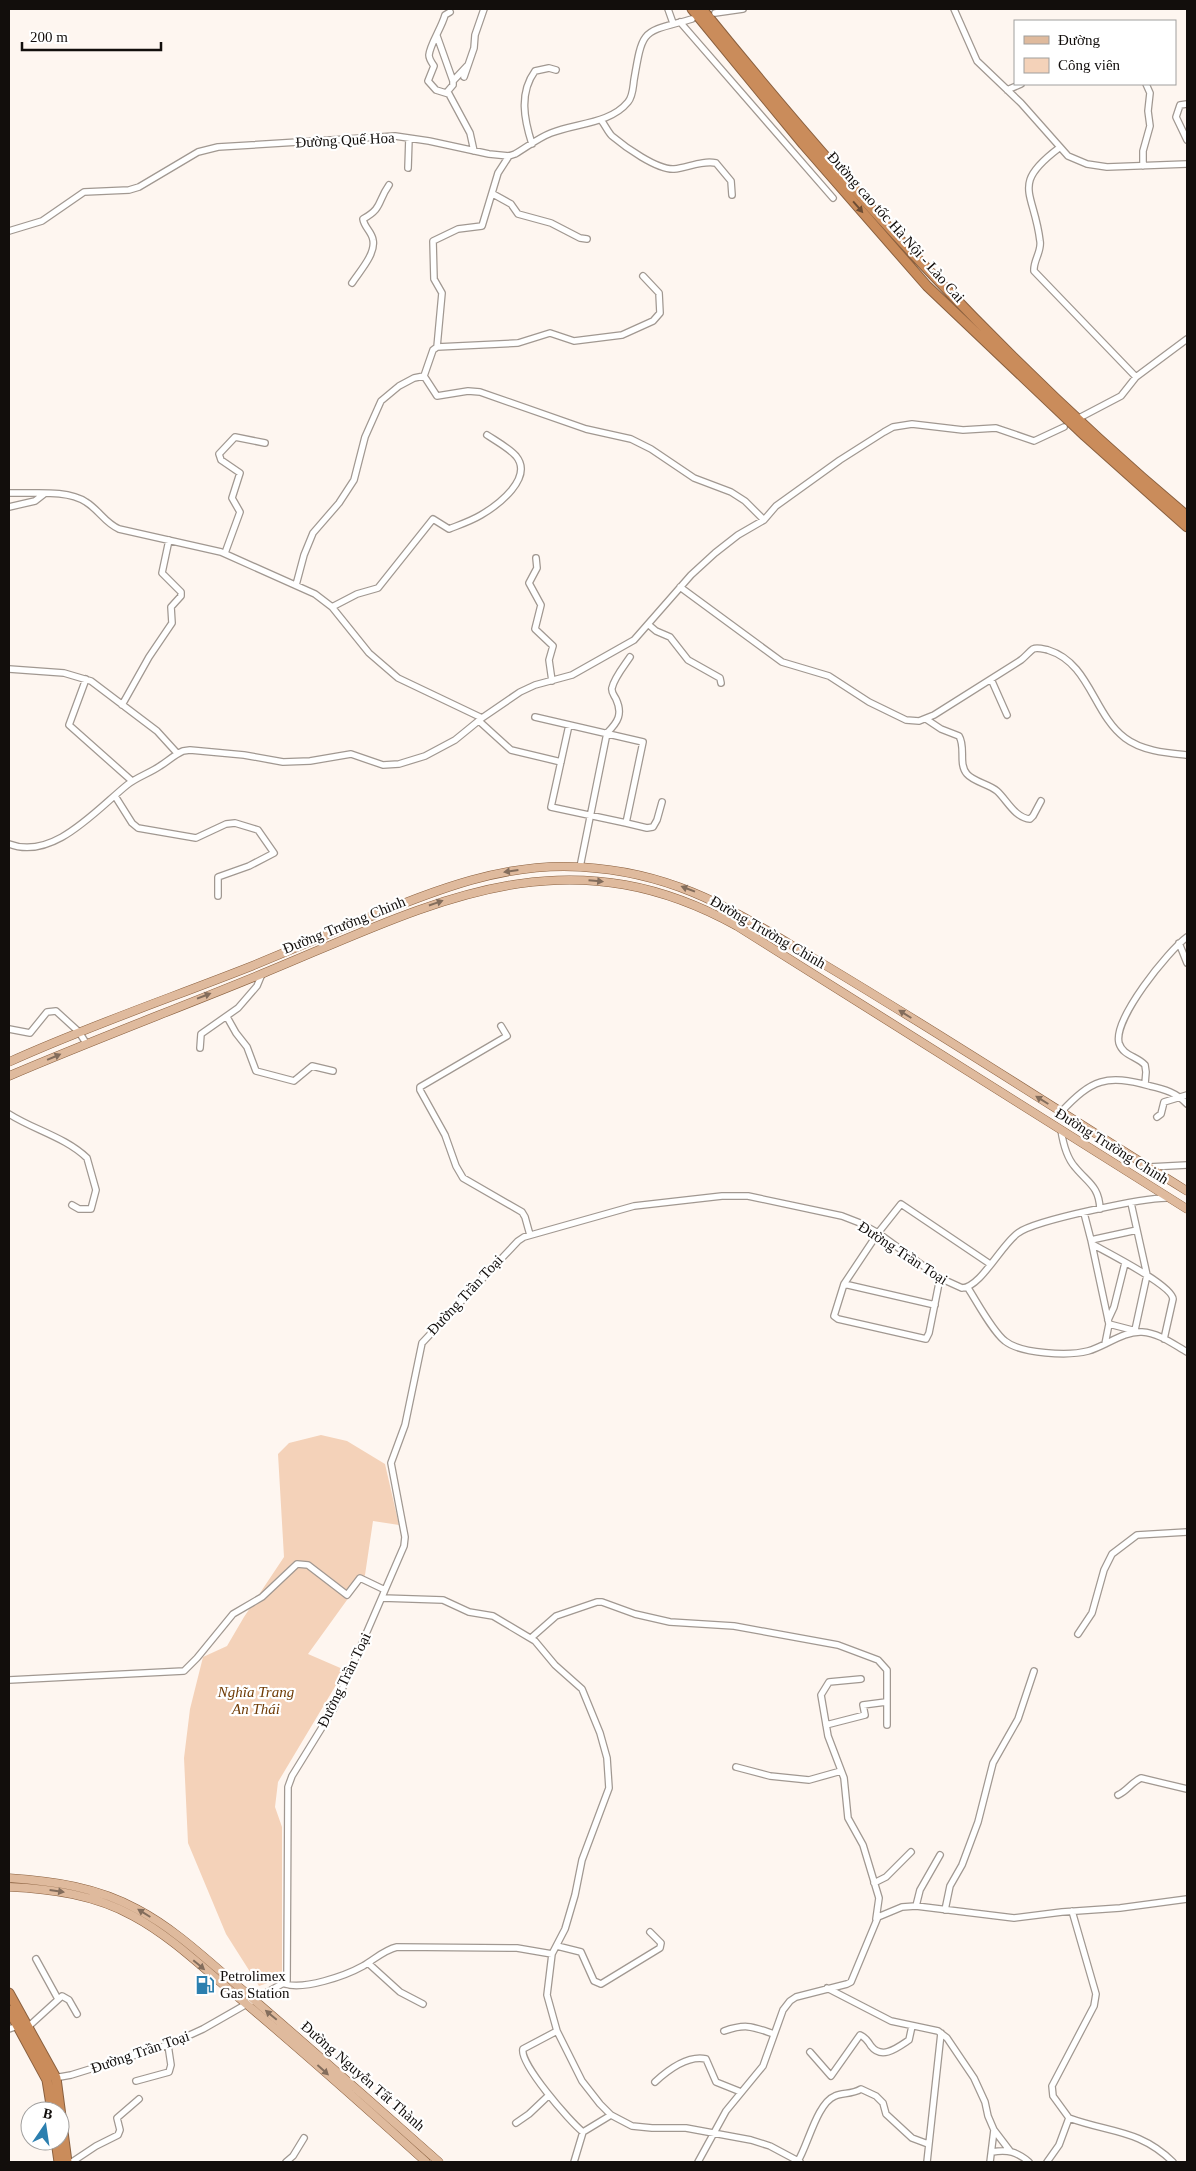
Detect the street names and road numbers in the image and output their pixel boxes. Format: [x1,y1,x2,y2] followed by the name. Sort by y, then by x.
[295,129,395,151] street label: Đường Quế Hoa
[824,149,968,305] street label: Đường cao tốc Hà Nội - Lào Cai
[707,892,829,972] street label: Đường Trường Chinh
[281,893,408,957] street label: Đường Trường Chinh
[1052,1105,1172,1188] street label: Đường Trường Chinh
[855,1218,951,1288] street label: Đường Trần Toại
[424,1252,506,1338] street label: Đường Trần Toại
[314,1630,374,1730] street label: Đường Trần Toại
[298,2018,428,2134] street label: Đường Nguyễn Tất Thành
[89,2028,191,2076] street label: Đường Trần Toại

